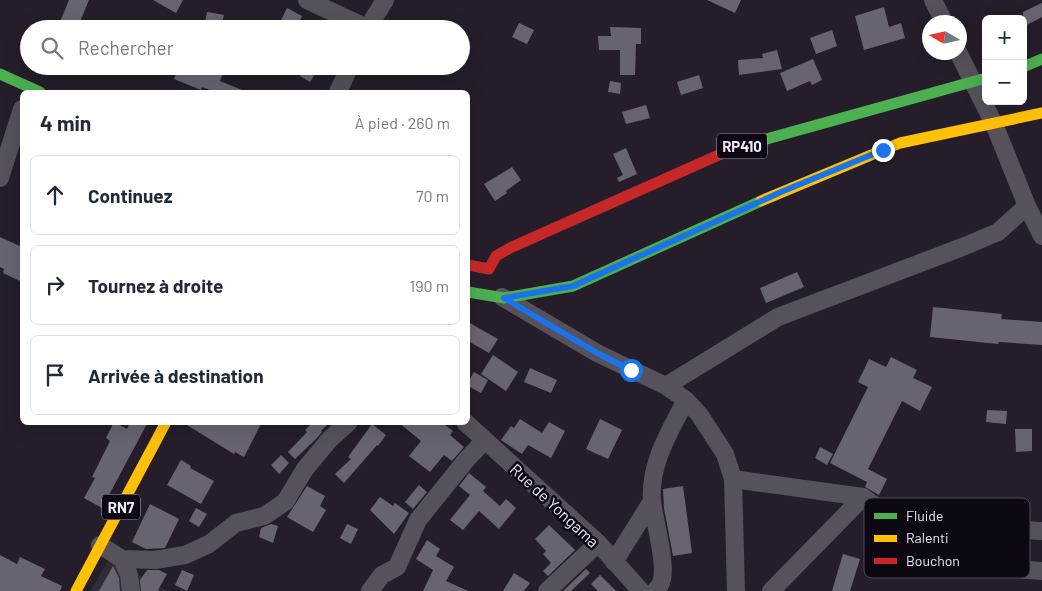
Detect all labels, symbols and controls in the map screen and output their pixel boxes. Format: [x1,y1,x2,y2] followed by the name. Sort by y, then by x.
[922,15,967,60] north arrow
[982,15,1027,105] map controls
[982,15,1027,60] button: +
[20,20,470,75] search box
[38,34,66,62] icon: search
[78,36,174,59] text: Rechercher
[982,60,1027,105] button: −
[40,110,91,135] text: 4 min
[355,113,450,132] text: À pied · 260 m
[717,134,767,158] road number: RP410
[872,139,895,162] route end
[41,181,69,209] icon: ahead
[88,184,172,207] text: Continuez
[416,186,449,205] text: 70 m
[41,271,69,299] icon: right
[88,274,224,297] text: Tournez à droite
[410,276,449,295] text: 190 m
[620,359,643,382] route start
[41,361,69,389] icon: arrive
[88,364,264,387] text: Arrivée à destination
[507,459,603,551] street label: Rue de Yongama
[102,494,140,520] road number: RN7
[864,498,1030,578] legend
[906,507,943,524] text: Fluide
[906,529,949,546] text: Ralenti
[906,552,960,569] text: Bouchon

